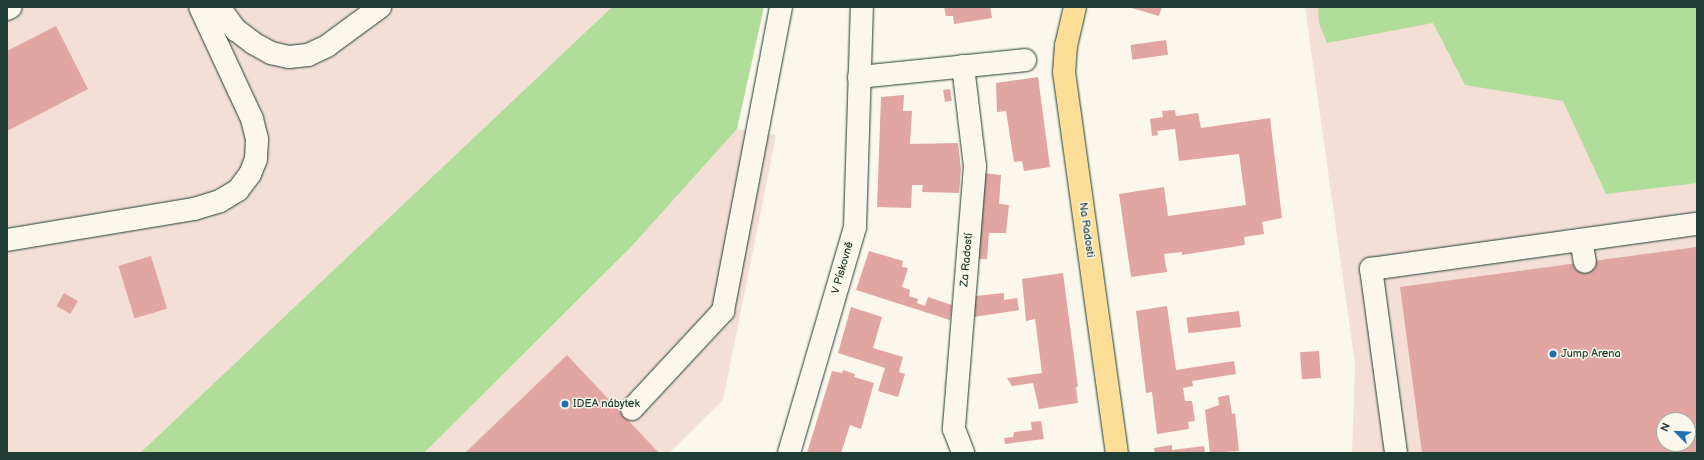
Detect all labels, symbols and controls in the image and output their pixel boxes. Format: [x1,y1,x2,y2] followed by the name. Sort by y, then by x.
[1076,202,1096,258] street label: Na Radosti
[958,233,976,287] street label: Za Radostí
[829,240,857,296] street label: V Pískovně
[1561,347,1621,361] place label: Jump Arena
[1548,349,1558,359] marker: Jump Arena
[573,397,640,411] place label: IDEA nábytek
[560,399,570,409] marker: IDEA nábytek
[1656,412,1696,452] north arrow
[1658,421,1673,434] text: N

